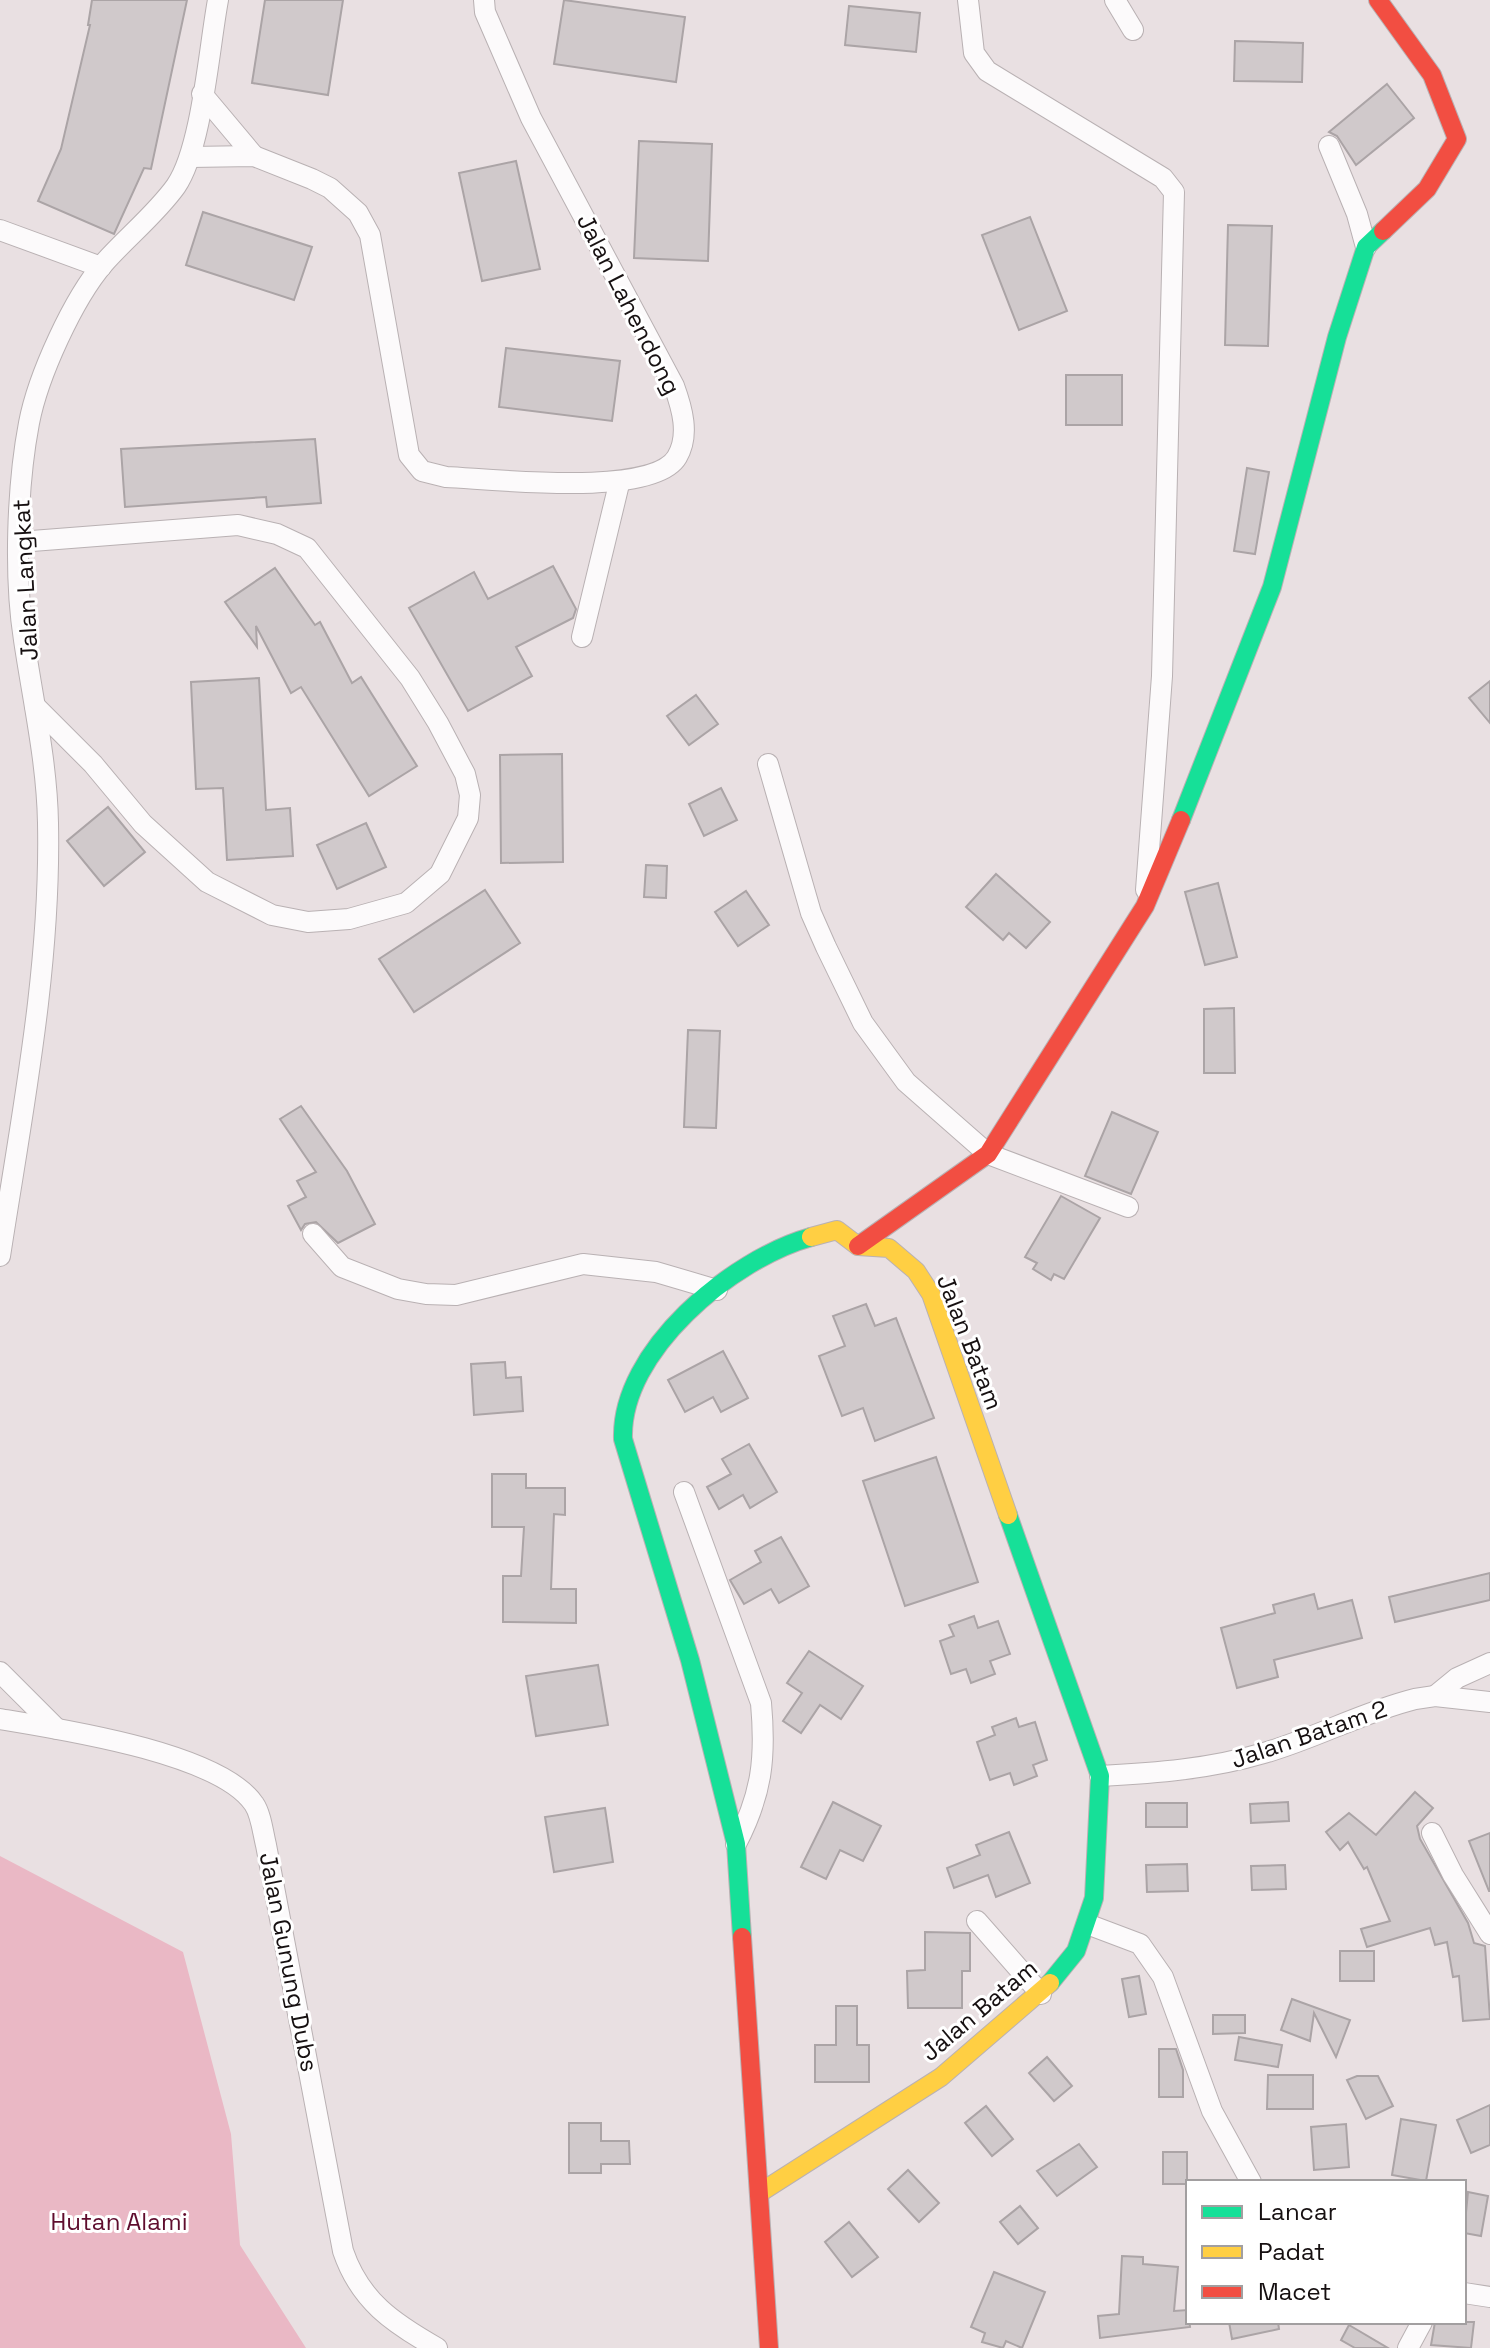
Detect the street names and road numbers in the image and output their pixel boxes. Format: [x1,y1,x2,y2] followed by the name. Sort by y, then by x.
[570,208,688,400] street label: Jalan Lahendong
[5,498,45,662] street label: Jalan Langkat
[930,1270,1010,1414] street label: Jalan Batam
[1227,1693,1391,1775] street label: Jalan Batam 2
[253,1850,325,2074] street label: Jalan Gunung Dubs
[915,1952,1043,2068] street label: Jalan Batam

